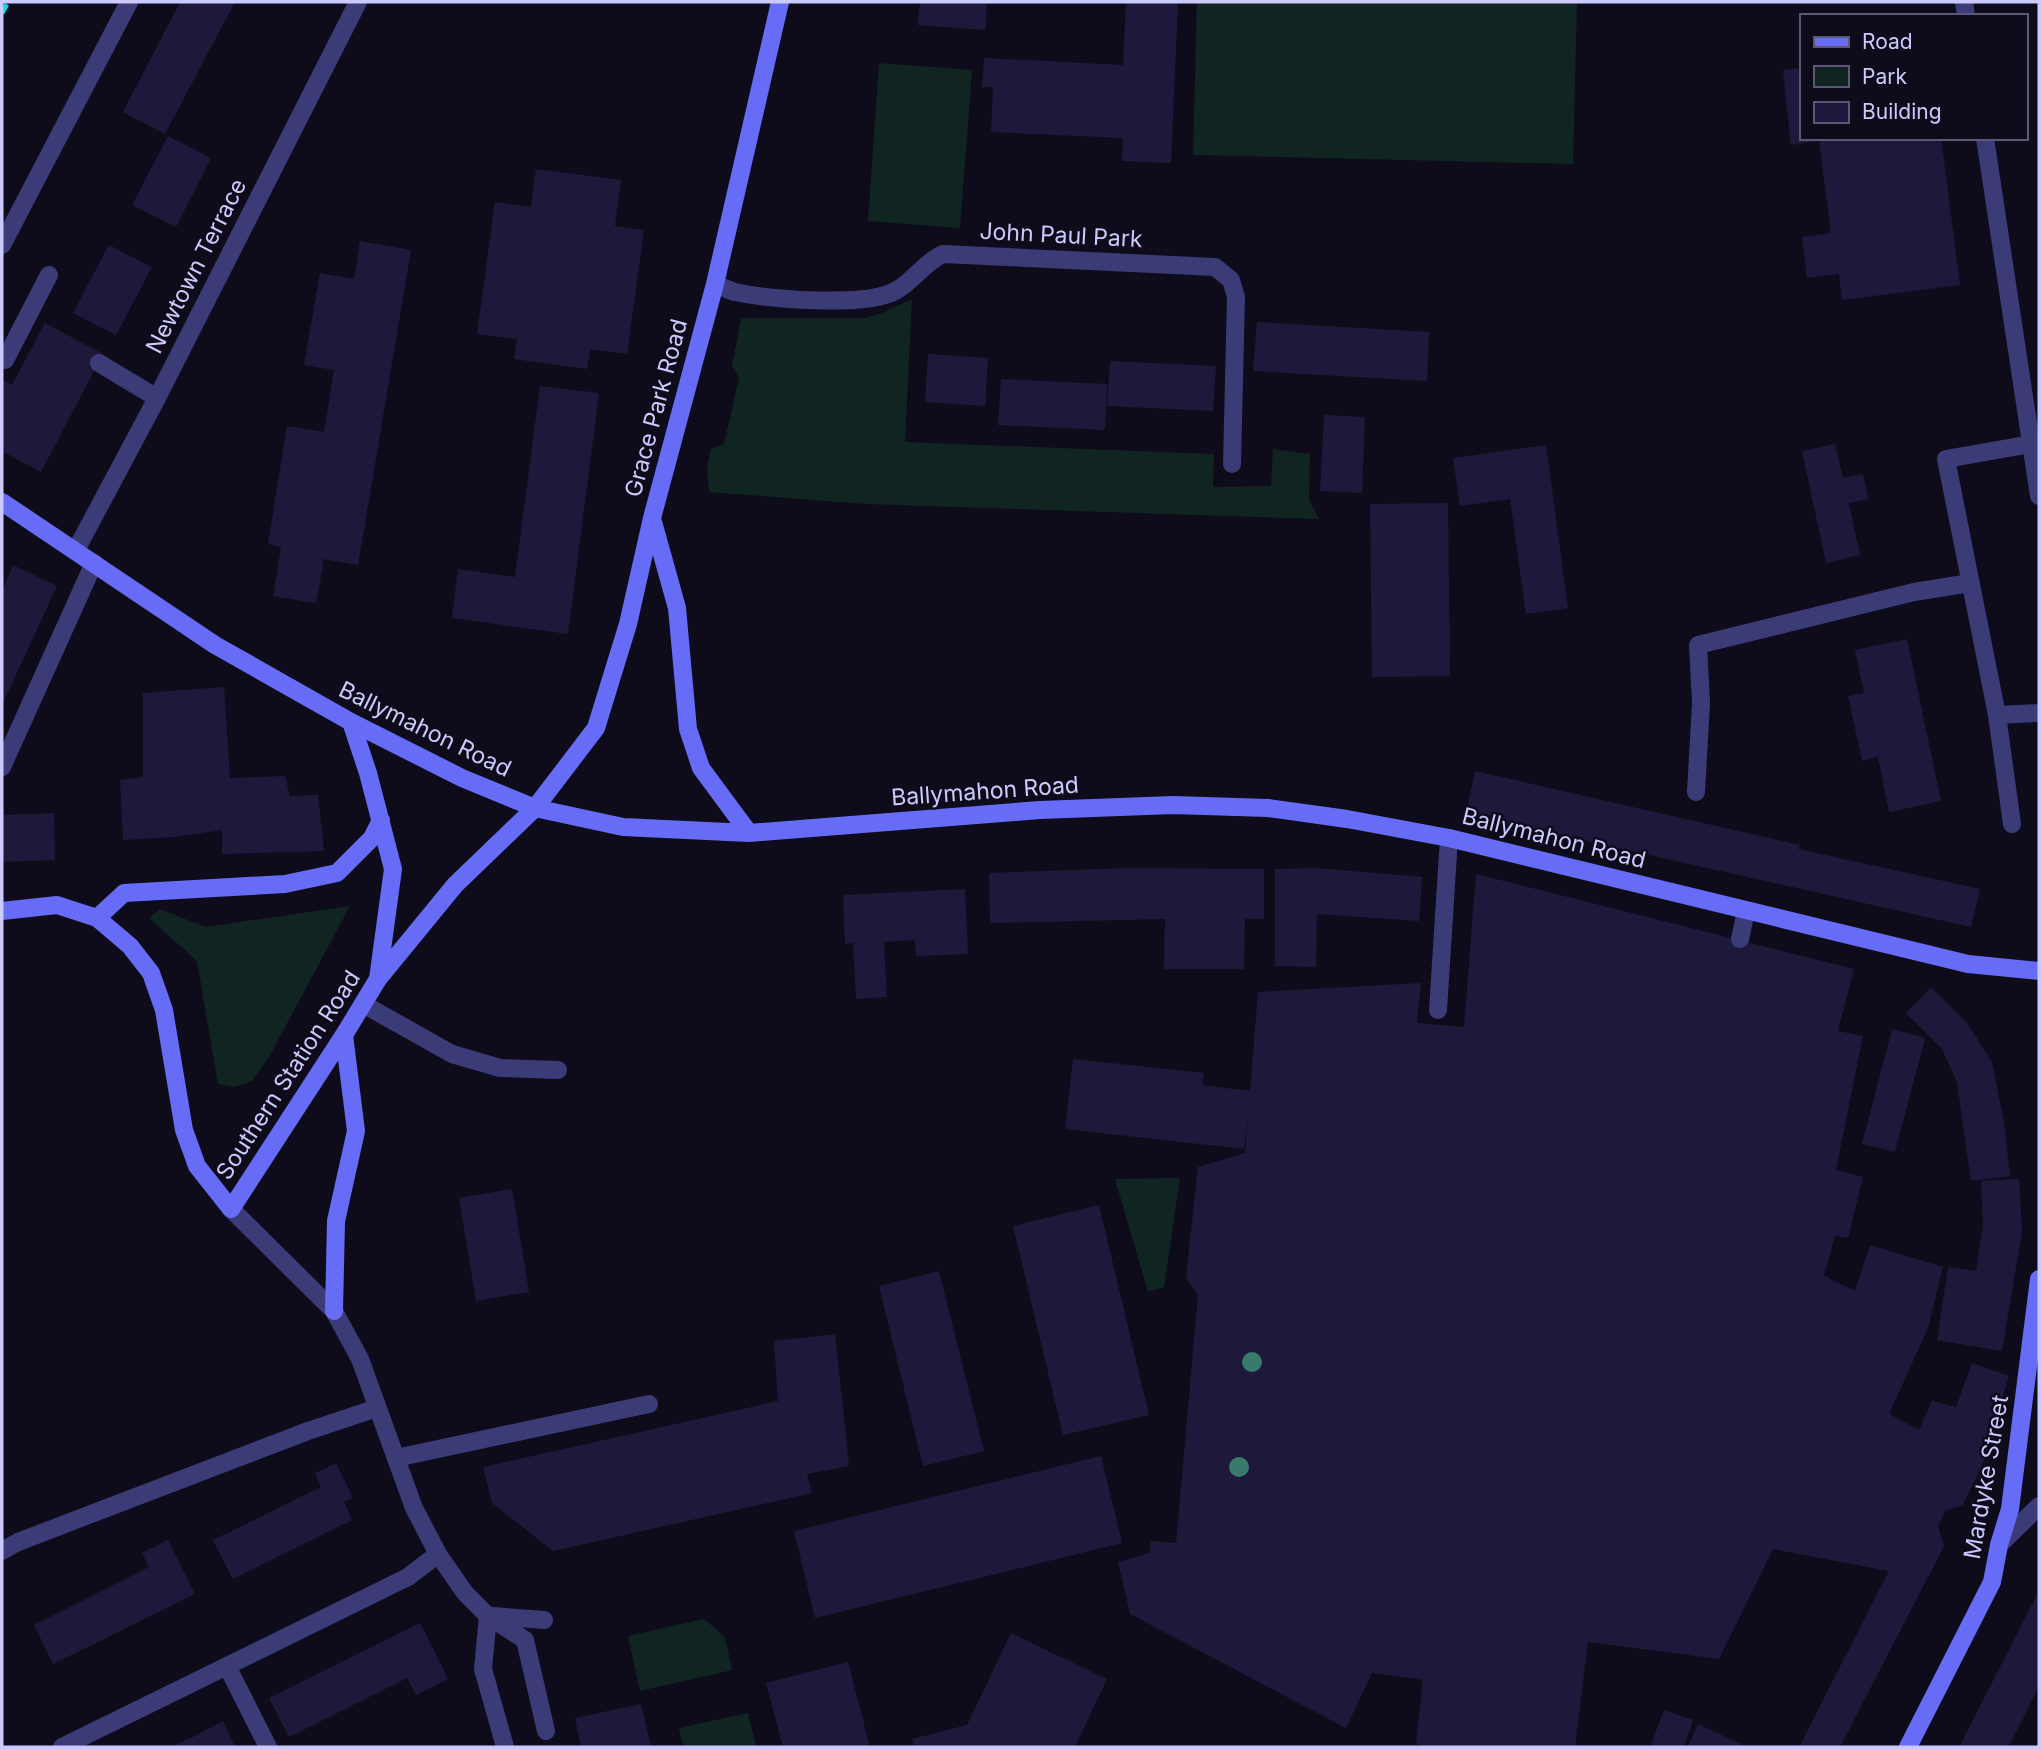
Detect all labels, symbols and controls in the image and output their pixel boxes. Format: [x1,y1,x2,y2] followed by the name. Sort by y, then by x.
[1800,14,2027,140] legend
[1862,29,1913,54] text: Road
[1862,64,1907,89] text: Park
[1862,99,1942,124] text: Building
[140,174,252,358] street label: Newtown Terrace
[979,217,1144,253] street label: John Paul Park
[619,316,693,500] street label: Grace Park Road
[334,675,516,783] street label: Ballymahon Road
[890,770,1080,812] street label: Ballymahon Road
[1459,802,1649,874] street label: Ballymahon Road
[210,965,366,1185] street label: Southern Station Road
[1958,1392,2014,1561] street label: Mardyke Street

